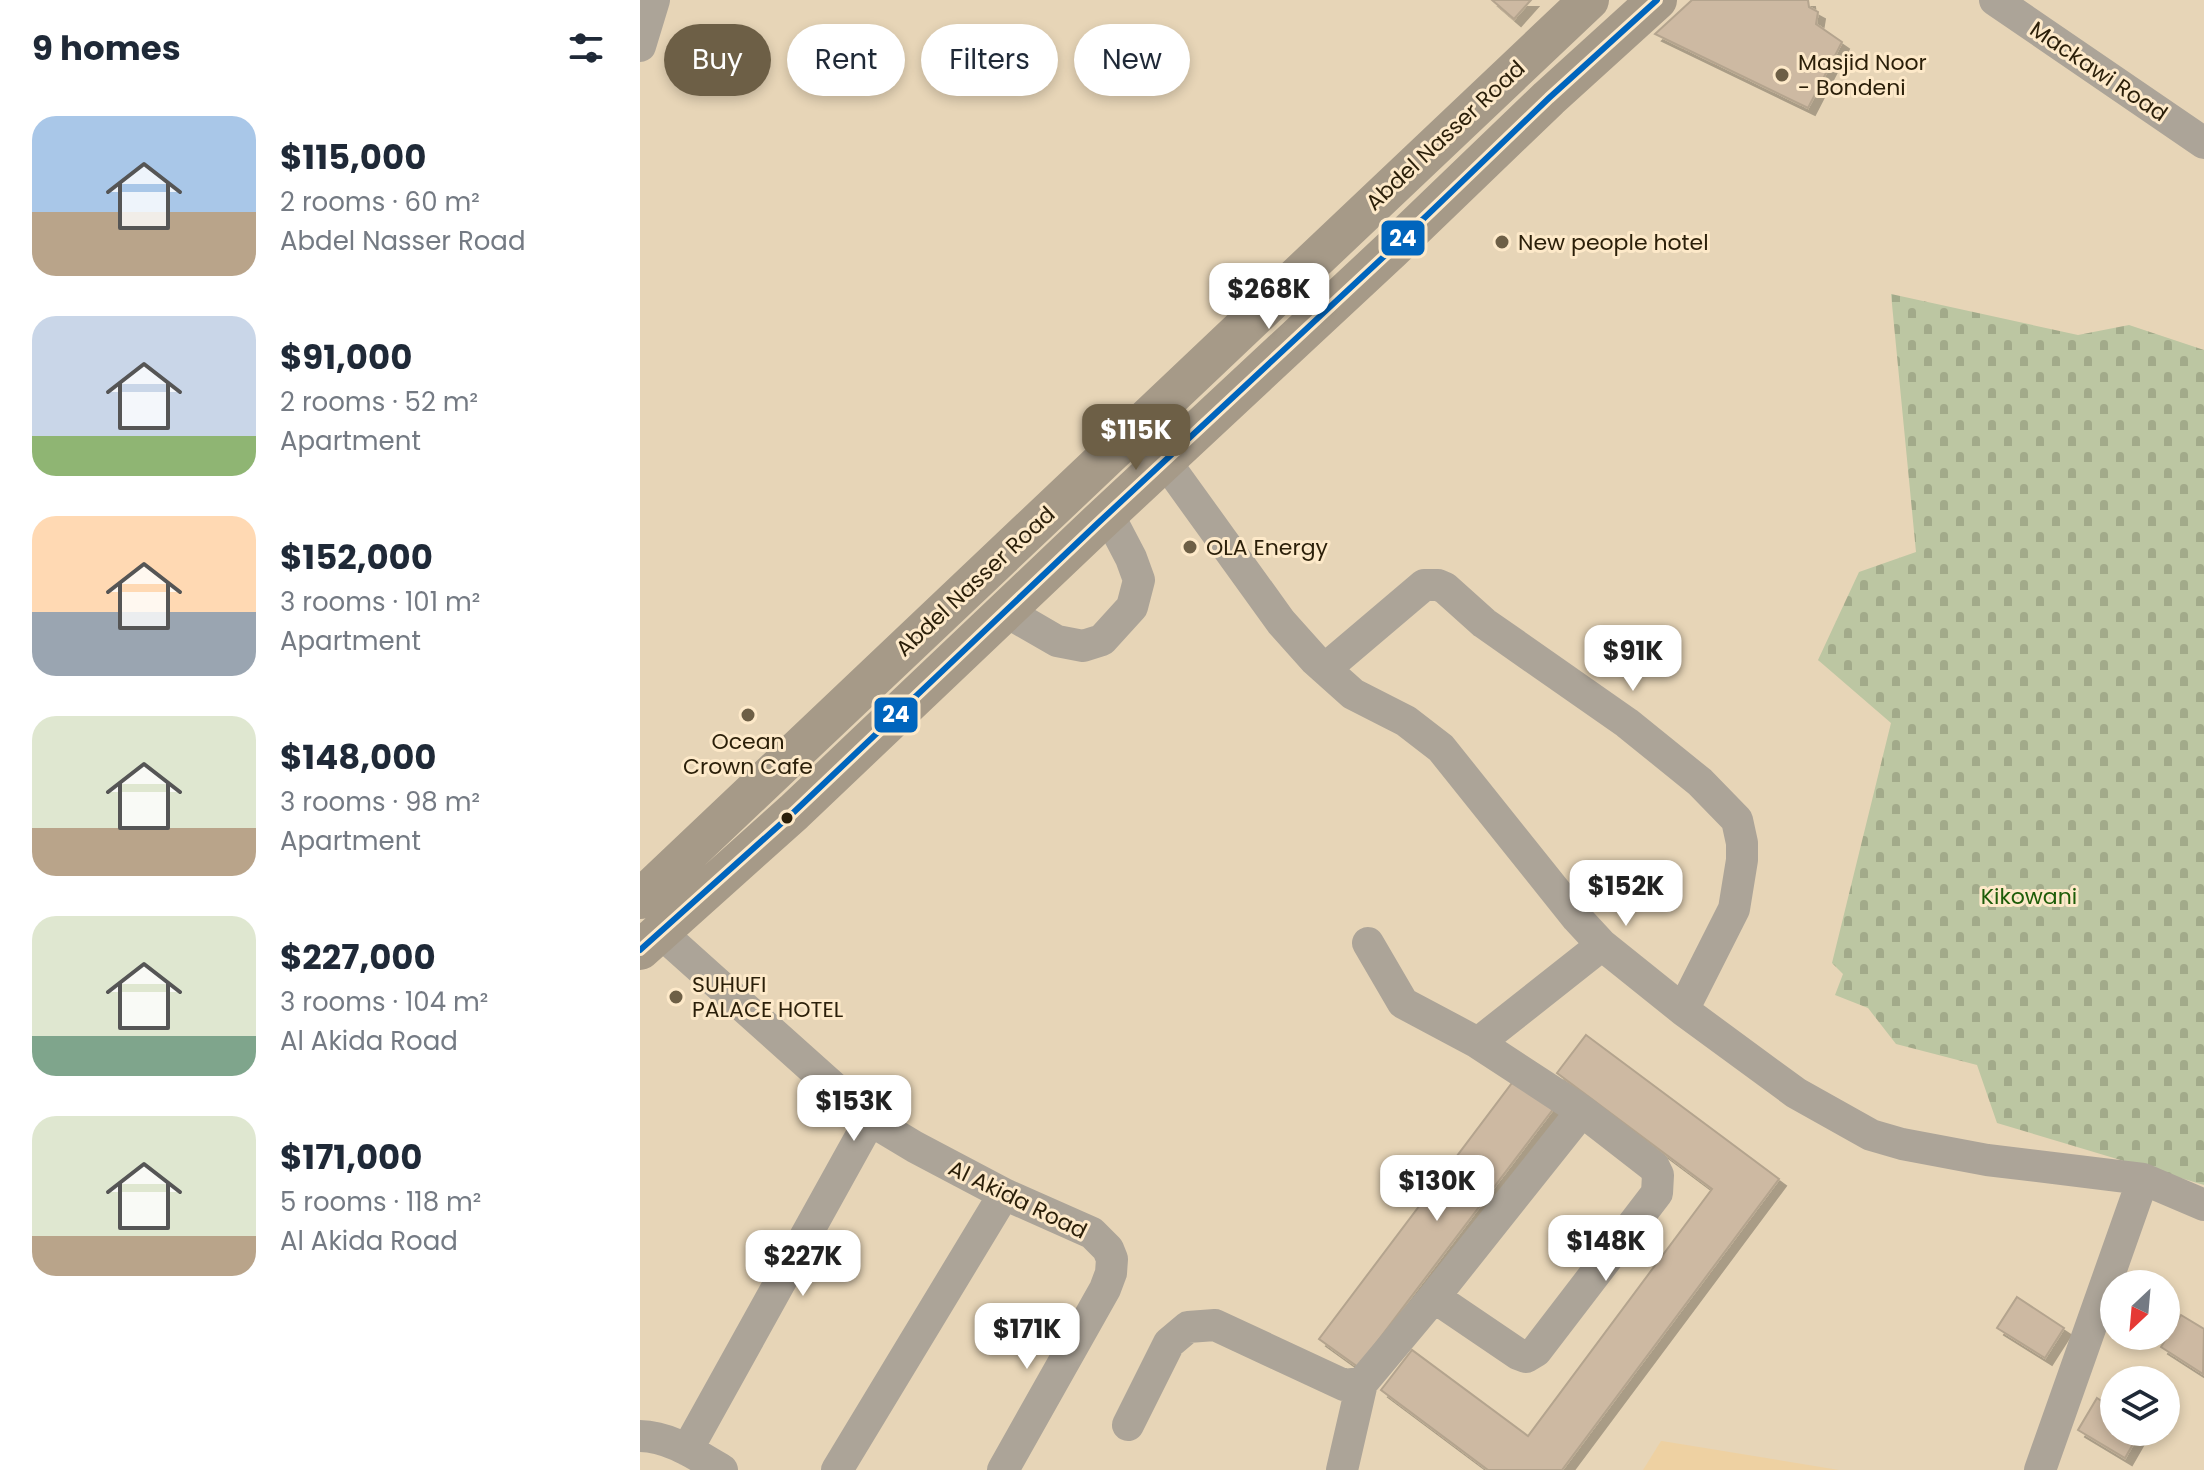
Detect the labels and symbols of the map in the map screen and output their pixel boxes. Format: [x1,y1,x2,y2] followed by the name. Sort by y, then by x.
[2024,14,2174,129] street label: Mackawi Road
[1798,47,1927,103] place label: Masjid Noor - Bondeni
[1359,53,1532,218] street label: Abdel Nasser Road
[1773,66,1791,84] marker: Masjid Noor - Bondeni
[1380,219,1426,257] line badge: 24
[1389,223,1417,254] text: 24
[1518,227,1709,258] place label: New people hotel
[1493,233,1511,251] marker: New people hotel
[1213,263,1325,331] pin: $268K
[1080,404,1192,472] pin: $115K
[889,499,1062,664] street label: Abdel Nasser Road
[1206,532,1329,563] place label: OLA Energy
[1181,538,1199,556] marker: OLA Energy
[1586,625,1680,693] pin: $91K
[873,696,919,734] line badge: 24
[882,699,910,730] text: 24
[739,706,757,724] marker: Ocean Crown Cafe
[683,726,813,782] place label: Ocean Crown Cafe
[779,810,795,826] unlabelled marker
[1570,860,1682,928] pin: $152K
[1981,881,2077,912] park label: Kikowani
[692,969,844,1025] place label: SUHUFI PALACE HOTEL
[667,988,685,1006] marker: SUHUFI PALACE HOTEL
[798,1075,910,1143] pin: $153K
[943,1153,1092,1246] street label: Al Akida Road
[1381,1155,1493,1223] pin: $130K
[1550,1215,1662,1283] pin: $148K
[747,1230,859,1298] pin: $227K
[2100,1270,2180,1350] north arrow
[971,1303,1083,1371] pin: $171K

